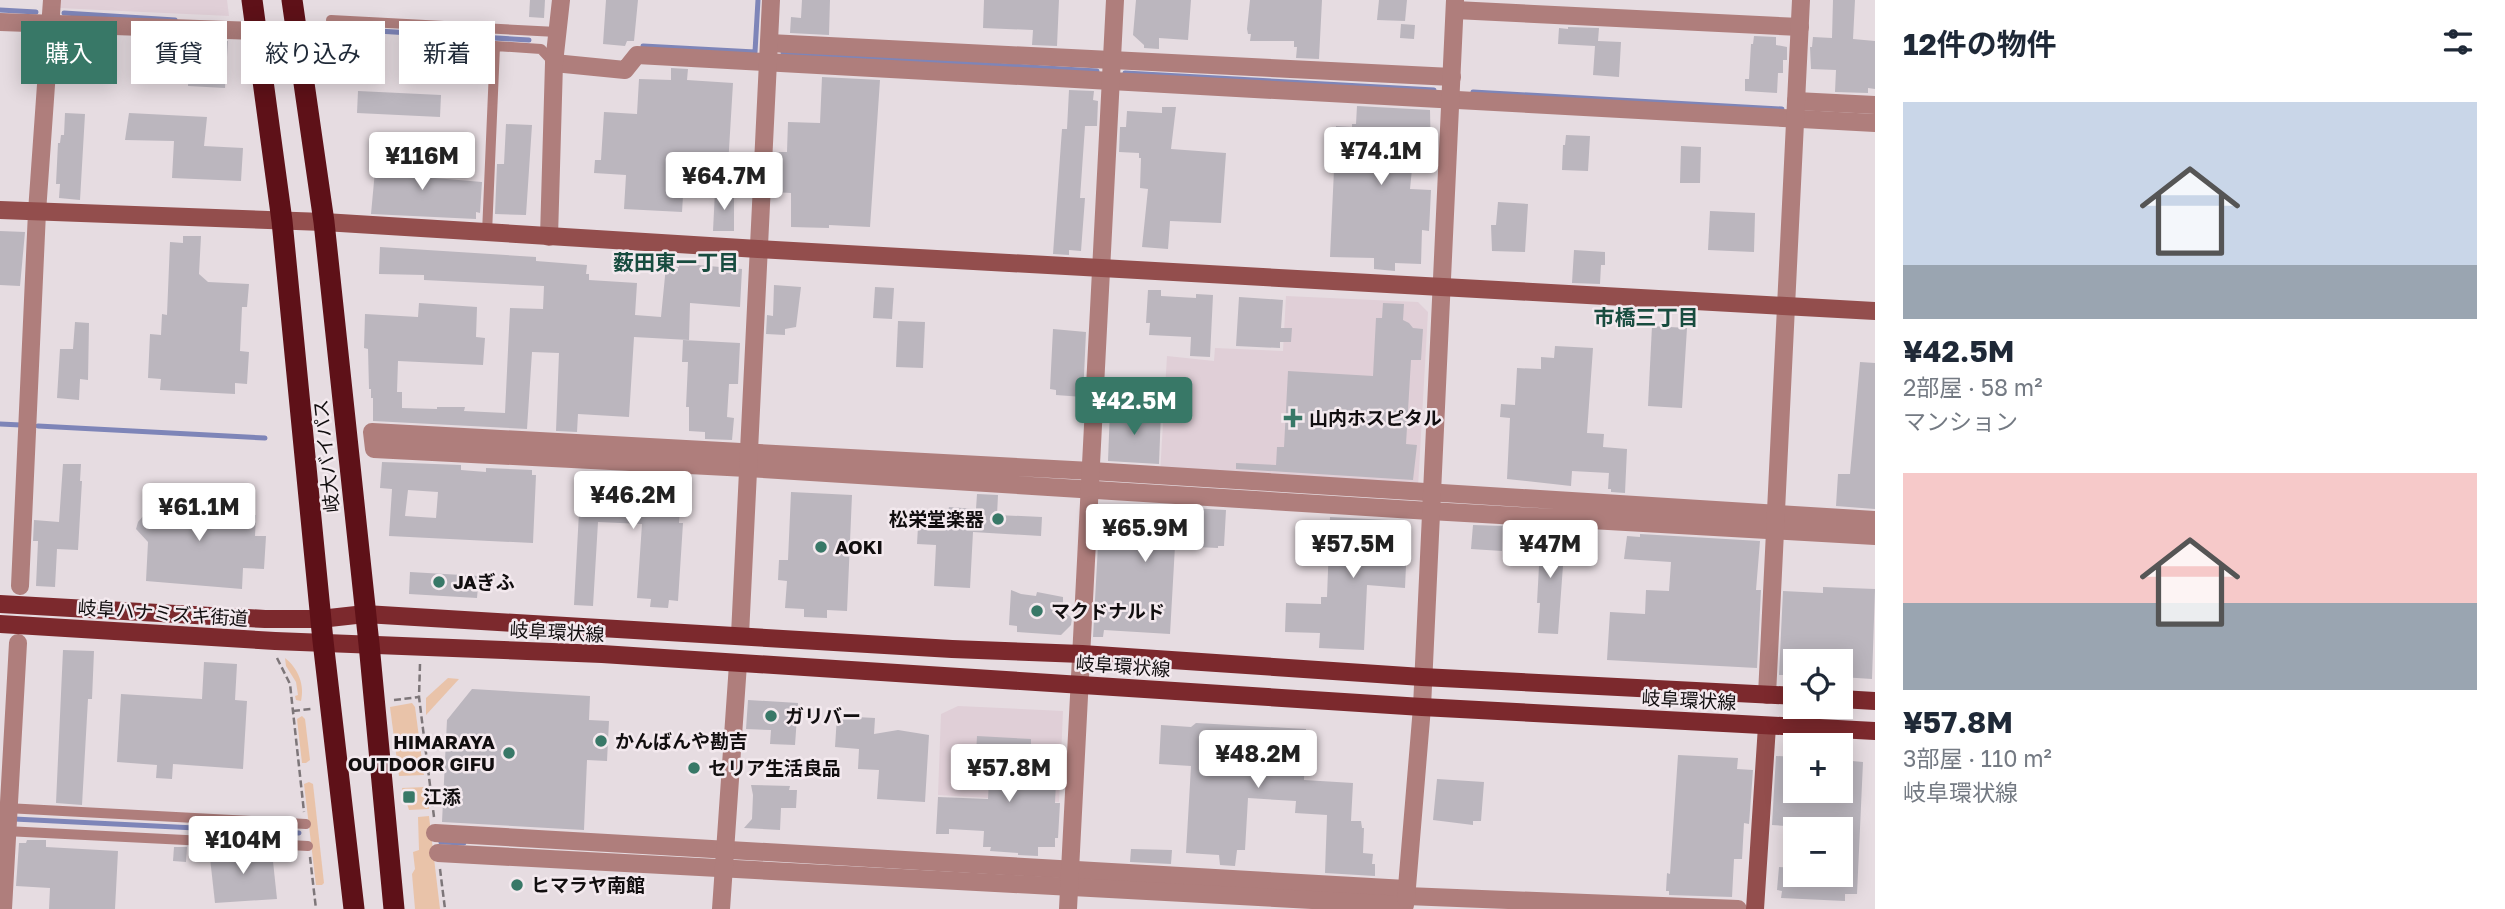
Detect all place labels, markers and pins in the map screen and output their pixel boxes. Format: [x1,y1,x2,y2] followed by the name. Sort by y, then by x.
[1324,128,1438,187] pin: ¥74.1M
[373,132,471,192] pin: ¥116M
[667,152,781,212] pin: ¥64.7M
[1077,378,1191,437] pin: ¥42.5M
[1309,406,1442,429] place label: 山内ホスピタル
[1283,408,1303,428] marker: 山内ホスピタル
[576,472,690,531] pin: ¥46.2M
[142,484,256,543] pin: ¥61.1M
[1088,504,1202,564] pin: ¥65.9M
[889,507,984,530] place label: 松栄堂楽器
[990,511,1006,527] marker: 松栄堂楽器
[1296,520,1410,580] pin: ¥57.5M
[1509,520,1591,580] pin: ¥47M
[835,535,883,558] place label: AOKI
[813,539,829,555] marker: AOKI
[453,570,515,593] place label: JAぎふ
[431,574,447,590] marker: JAぎふ
[1051,599,1165,622] place label: マクドナルド
[1029,603,1045,619] marker: マクドナルド
[785,704,861,727] place label: ガリバー
[763,708,779,724] marker: ガリバー
[615,729,748,752] place label: かんばんや勘吉
[348,730,495,775] place label: HIMARAYA OUTDOOR GIFU
[1201,730,1315,790] pin: ¥48.2M
[593,733,609,749] marker: かんばんや勘吉
[952,744,1066,804] pin: ¥57.8M
[501,745,517,761] marker: HIMARAYA OUTDOOR GIFU
[708,756,841,779] place label: セリア生活良品
[686,760,702,776] marker: セリア生活良品
[423,785,461,808] place label: 江添
[401,789,417,805] marker: 江添
[194,816,292,876] pin: ¥104M
[531,873,645,896] place label: ヒマラヤ南館
[509,877,525,893] marker: ヒマラヤ南館

